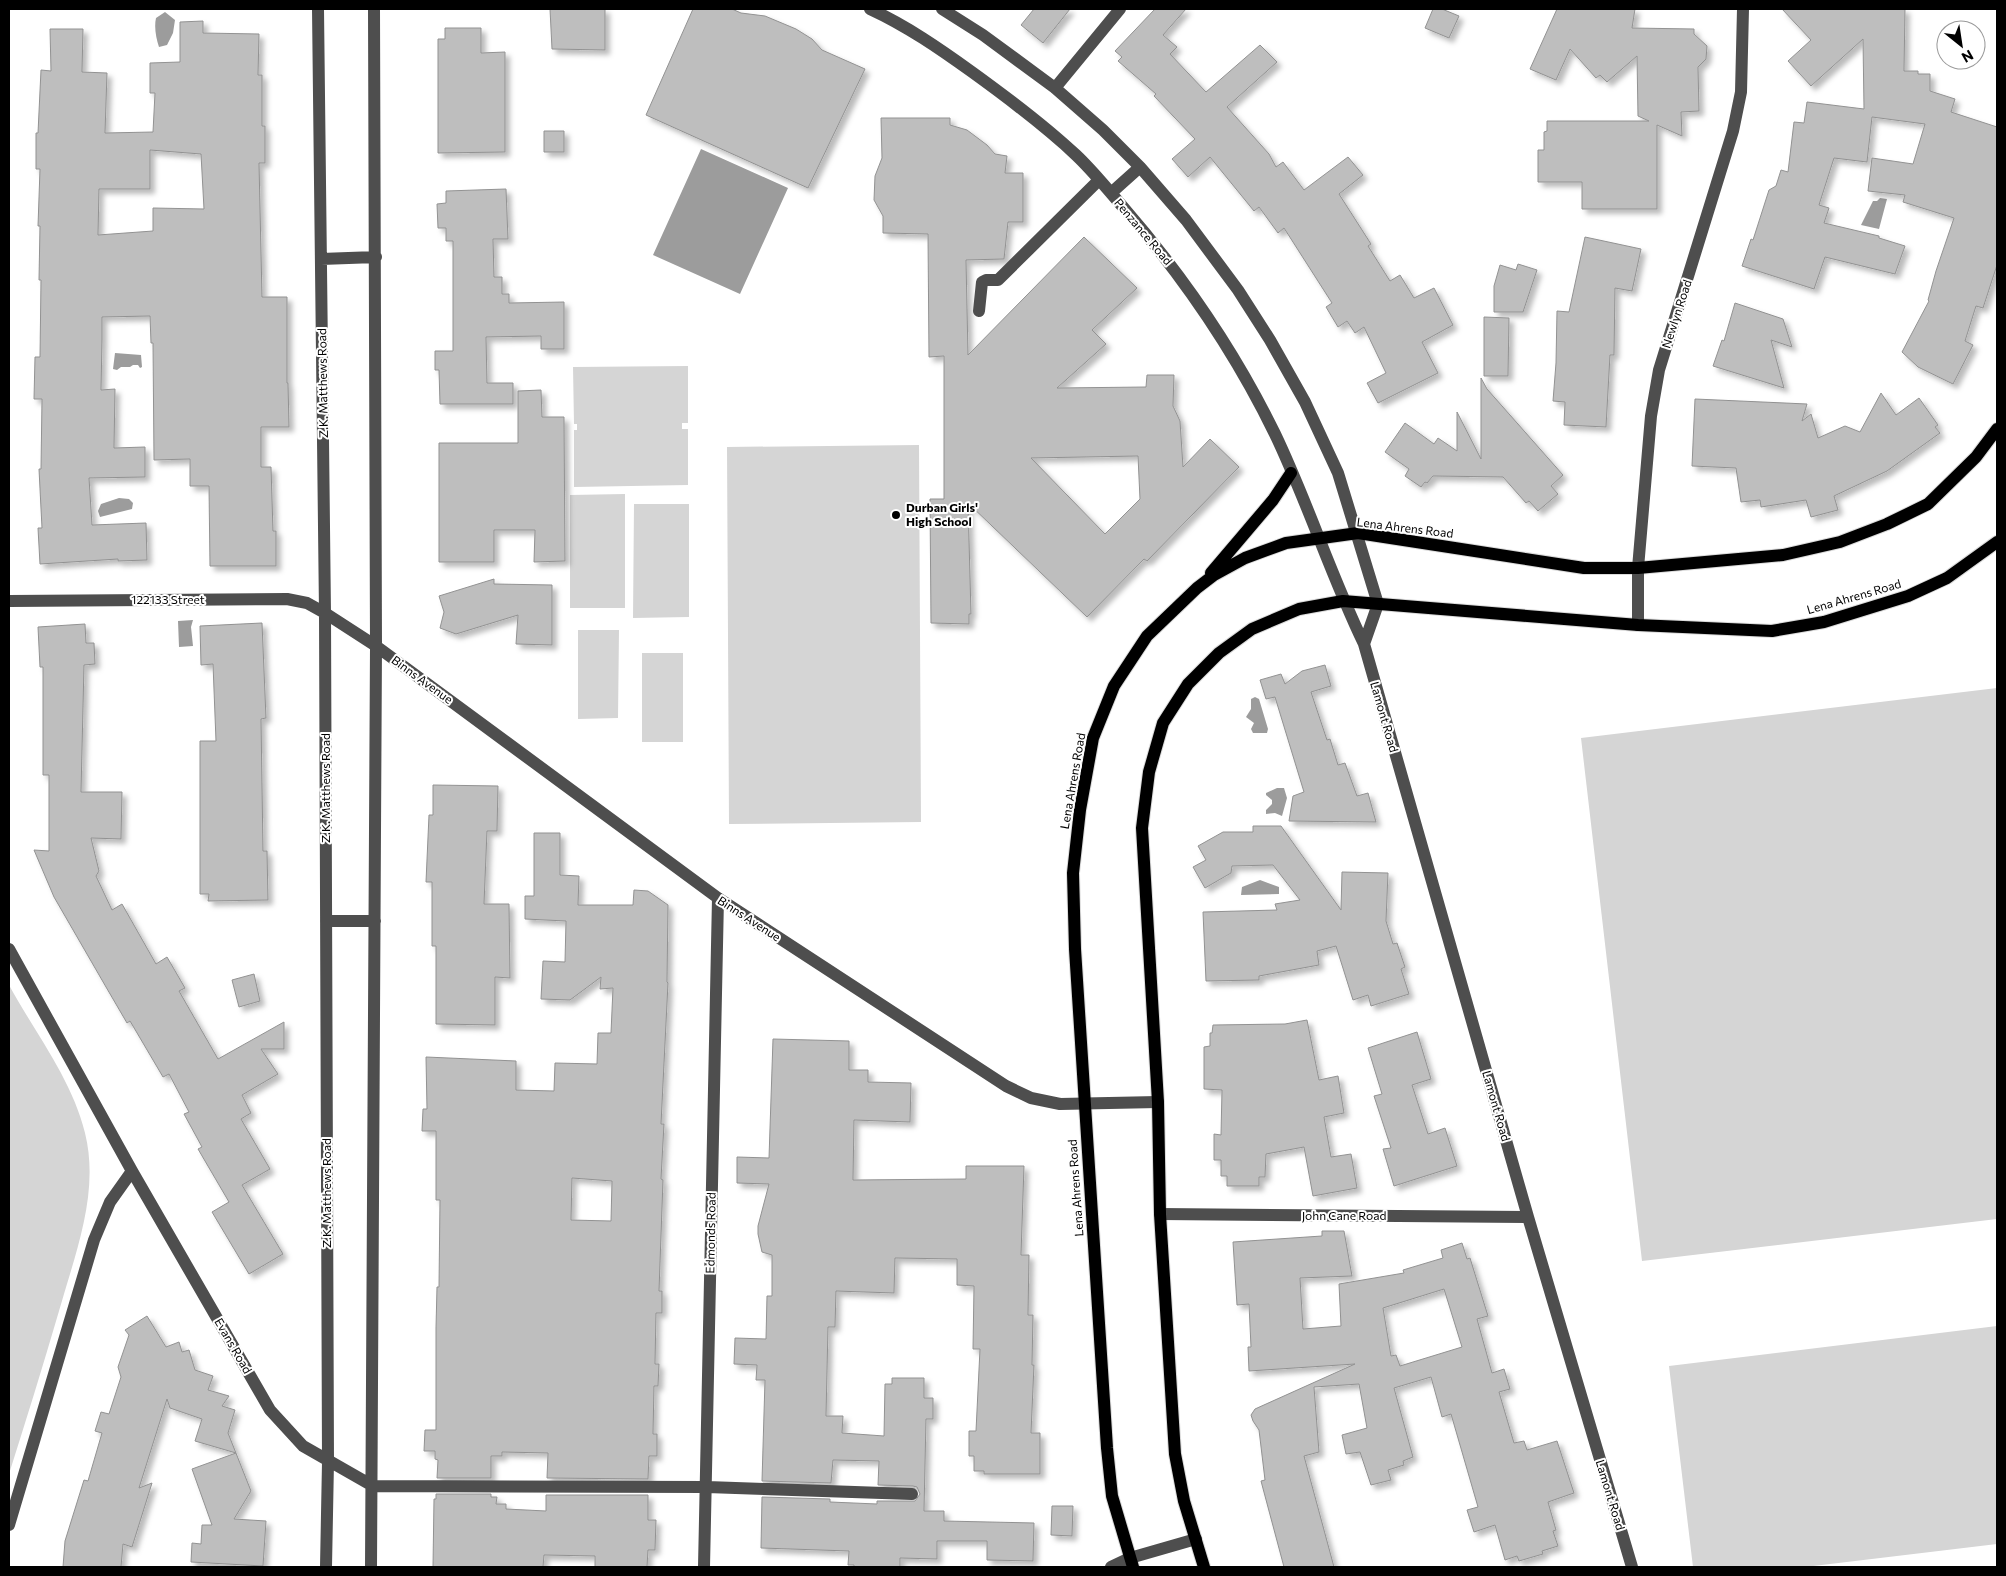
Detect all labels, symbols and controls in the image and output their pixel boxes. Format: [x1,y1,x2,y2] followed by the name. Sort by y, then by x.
[1936,20,1986,70] north arrow
[1959,47,1977,67] text: N
[1112,195,1176,267] street label: Penzance Road
[1658,278,1694,350] street label: Newlyn Road
[314,328,330,438] street label: Z.K. Matthews Road
[906,500,978,528] place label: Durban Girls' High School
[890,509,902,521] marker: Durban Girls' High School
[1356,514,1454,540] street label: Lena Ahrens Road
[1805,576,1903,616] street label: Lena Ahrens Road
[131,592,205,606] street label: 122133 Street
[389,652,456,706] street label: Binns Avenue
[1368,680,1402,754] street label: Lamont Road
[1057,732,1087,830] street label: Lena Ahrens Road
[318,733,332,843] street label: Z.K. Matthews Road
[715,893,784,944] street label: Binns Avenue
[1480,1069,1514,1143] street label: Lamont Road
[319,1138,333,1248] street label: Z.K. Matthews Road
[1065,1139,1085,1237] street label: Lena Ahrens Road
[702,1192,718,1274] street label: Edmonds Road
[1302,1208,1386,1223] street label: John Cane Road
[212,1315,255,1376] street label: Evans Road
[1594,1458,1628,1532] street label: Lamont Road

